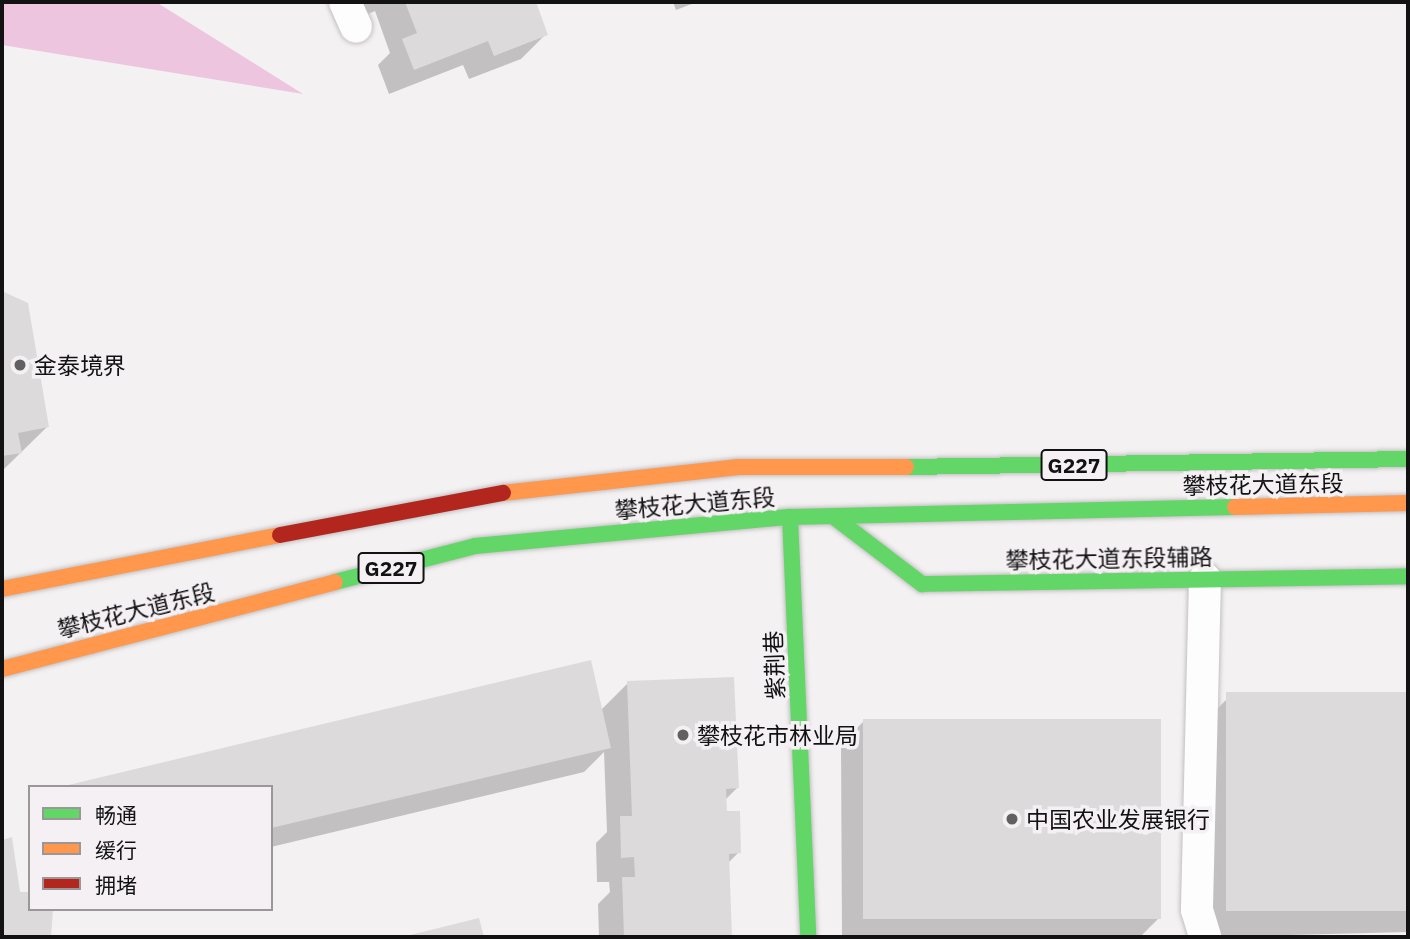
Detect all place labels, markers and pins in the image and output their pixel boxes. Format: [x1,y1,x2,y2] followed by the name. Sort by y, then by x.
[34,351,126,379] place label: 金泰境界
[12,357,28,373] marker: 金泰境界
[697,721,858,749] place label: 攀枝花市林业局
[675,727,691,743] marker: 攀枝花市林业局
[1026,805,1210,833] place label: 中国农业发展银行
[1004,811,1020,827] marker: 中国农业发展银行

